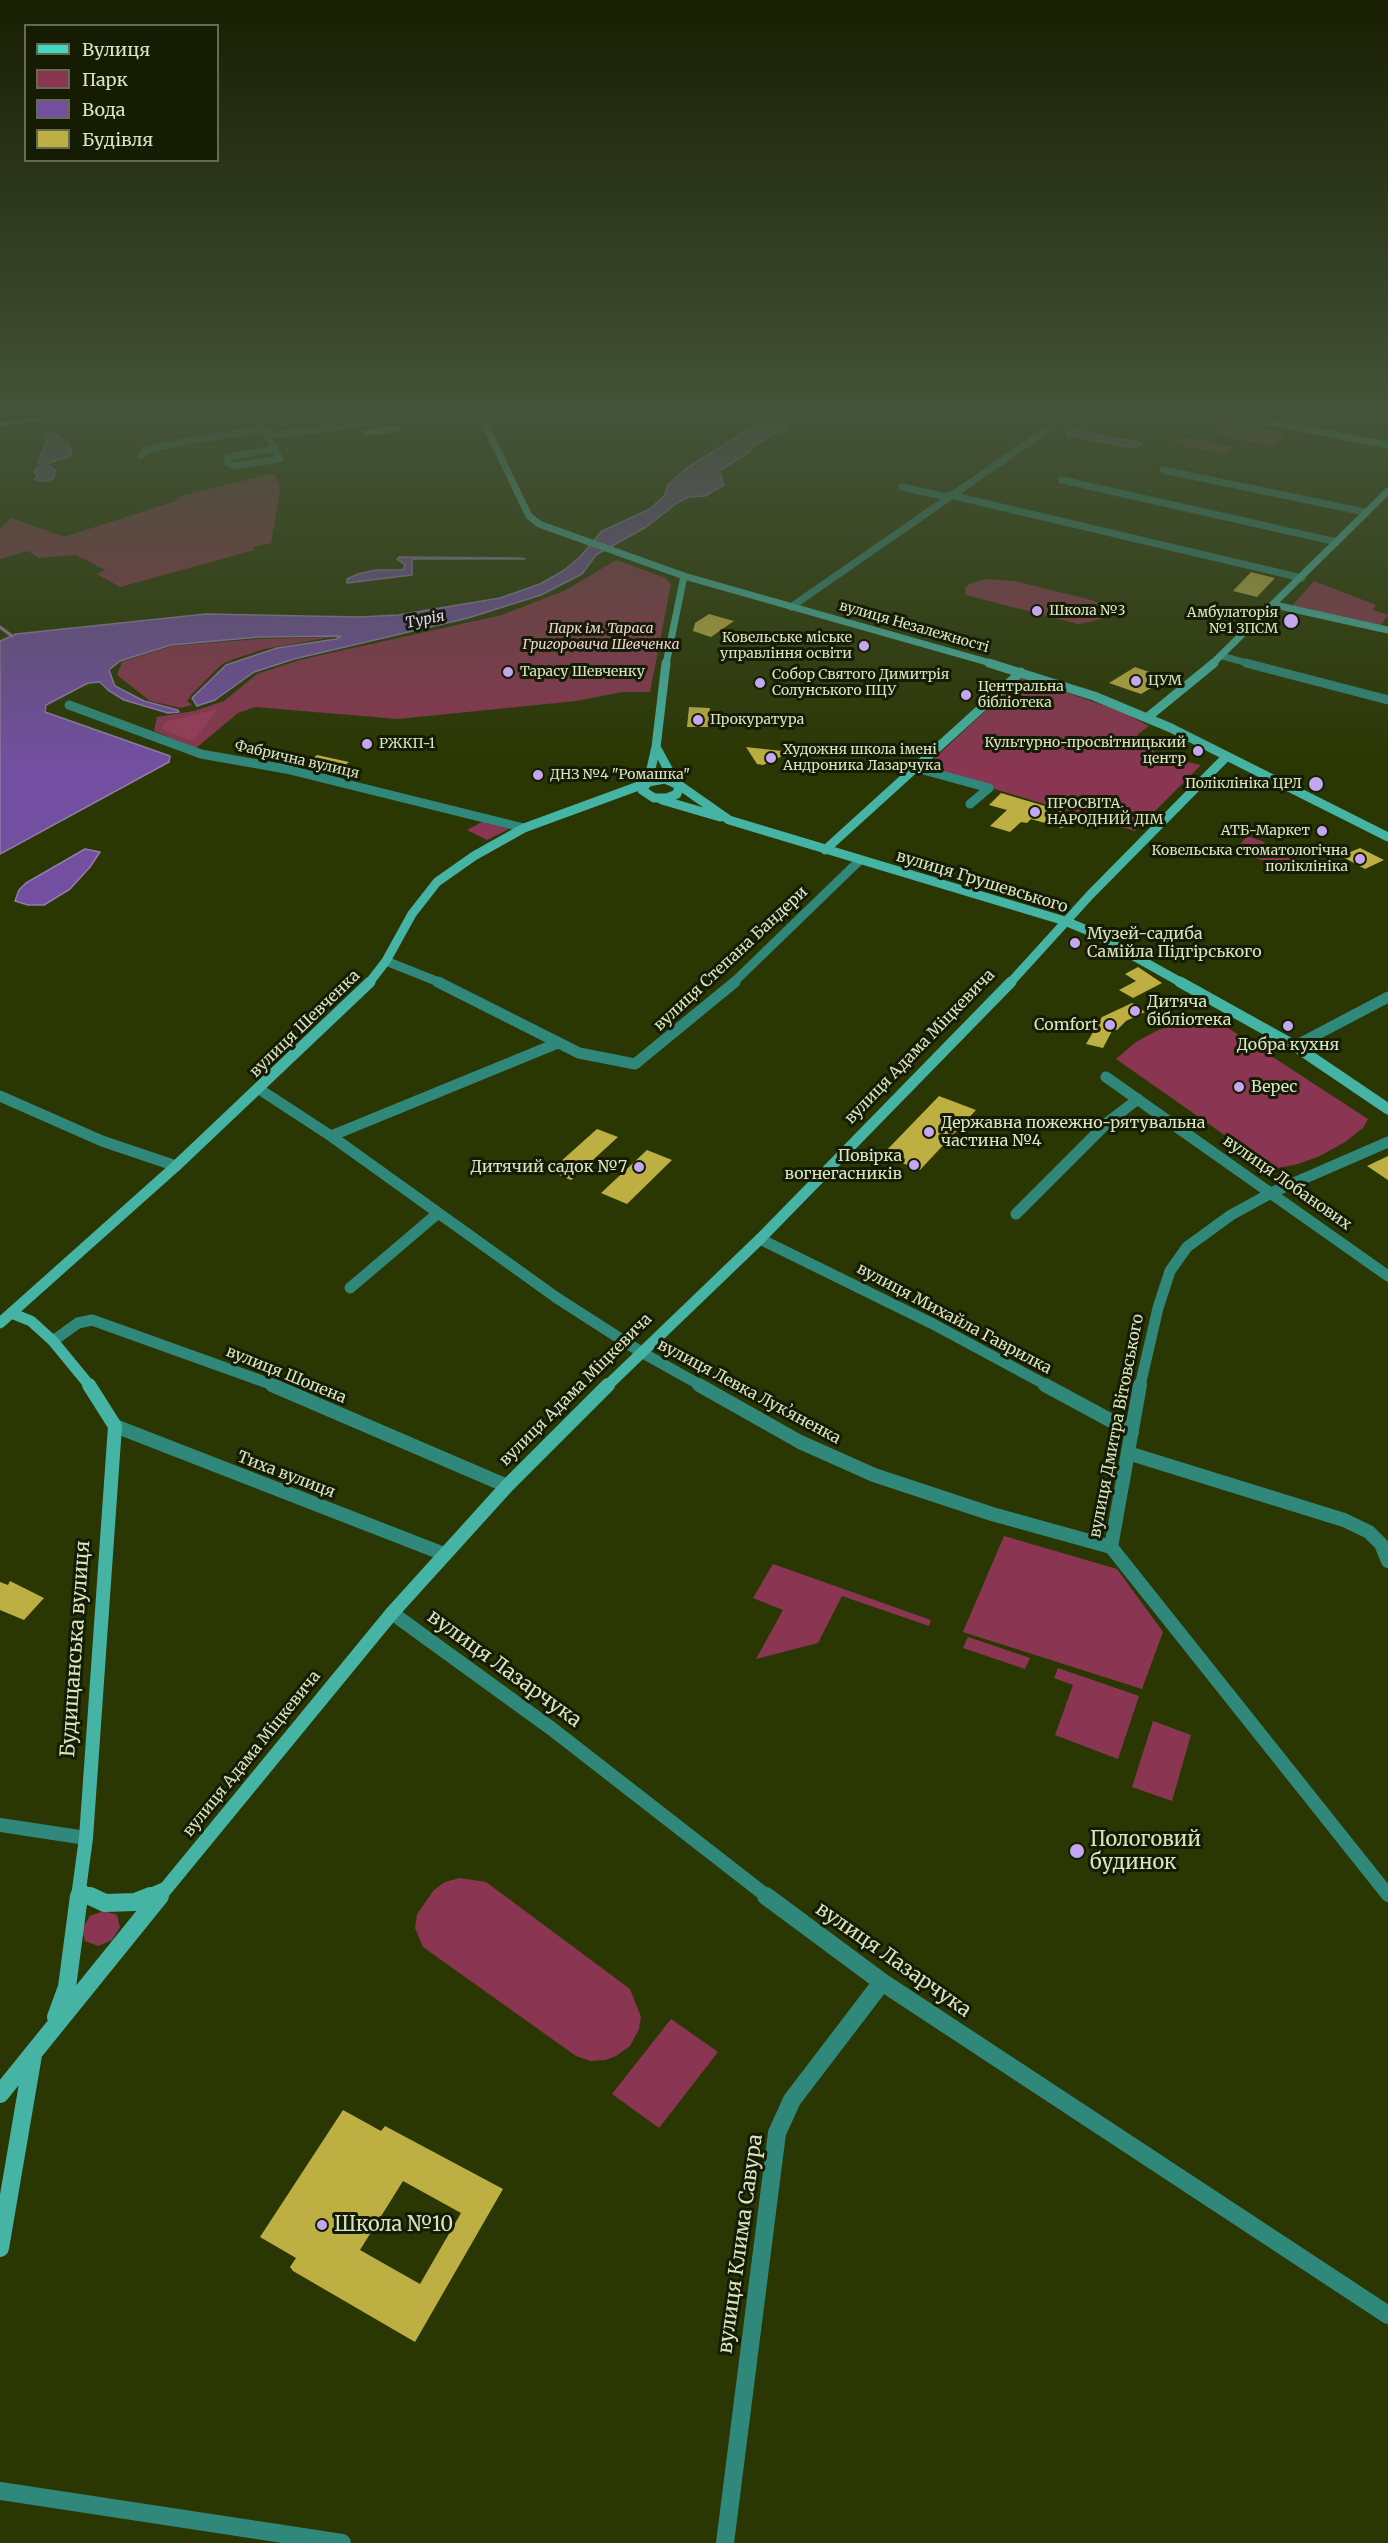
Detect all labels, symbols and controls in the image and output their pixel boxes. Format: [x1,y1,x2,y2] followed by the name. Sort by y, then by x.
[24,24,219,162] legend
[82,38,150,61] text: Вулиця
[82,68,128,91] text: Парк
[82,98,126,121] text: Вода
[82,128,153,151] text: Будівля
[837,598,991,656] street label: вулиця Незалежності
[1049,603,1126,619] place label: Школа №3
[1030,604,1044,618] marker: Школа №3
[1187,605,1278,638] place label: Амбулаторія №1 ЗПСМ
[404,607,446,633] water label: Турія
[1282,612,1300,630] marker: Амбулаторія №1 ЗПСМ
[523,621,679,654] park label: Парк ім. Тараса Григоровича Шевченка
[720,630,852,662] place label: Ковельське міське управління освіти
[857,639,871,653] marker: Ковельське міське управління освіти
[520,664,645,680] place label: Тарасу Шевченку
[501,665,515,679] marker: Тарасу Шевченку
[772,667,949,700] place label: Собор Святого Димитрія Солунського ПЦУ
[1148,673,1182,689] place label: ЦУМ
[1129,674,1143,688] marker: ЦУМ
[753,676,767,690] marker: Собор Святого Димитрія Солунського ПЦУ
[978,679,1064,712] place label: Центральна бібліотека
[959,688,973,702] marker: Центральна бібліотека
[710,712,804,728] place label: Прокуратура
[691,713,705,727] marker: Прокуратура
[985,735,1186,768] place label: Культурно-просвітницький центр
[379,736,435,752] place label: РЖКП-1
[360,737,374,751] marker: РЖКП-1
[233,738,361,782] street label: Фабрична вулиця
[783,742,941,774] place label: Художня школа імені Андроника Лазарчука
[1191,744,1205,758] marker: Культурно-просвітницький центр
[764,751,778,765] marker: Художня школа імені Андроника Лазарчука
[550,767,690,783] place label: ДНЗ №4 "Ромашка"
[531,768,545,782] marker: ДНЗ №4 "Ромашка"
[1307,775,1325,793] marker: Поліклініка ЦРЛ
[1185,776,1302,792] place label: Поліклініка ЦРЛ
[1047,796,1163,828] place label: ПРОСВІТА, НАРОДНИЙ ДІМ
[1028,805,1042,819] marker: ПРОСВІТА, НАРОДНИЙ ДІМ
[1221,823,1310,839] place label: АТБ-Маркет
[1315,824,1329,838] marker: АТБ-Маркет
[1152,843,1348,876] place label: Ковельська стоматологічна поліклініка
[894,847,1070,917] street label: вулиця Грушевського
[1353,852,1367,866] marker: Ковельська стоматологічна поліклініка
[650,883,812,1035] street label: вулиця Степана Бандери
[1087,924,1261,962] place label: Музей-садиба Самійла Підгірського
[1068,936,1082,950] marker: Музей-садиба Самійла Підгірського
[246,966,364,1082] street label: вулиця Шевченка
[841,966,999,1128] street label: вулиця Адама Міцкевича
[1147,992,1231,1030] place label: Дитяча бібліотека
[1128,1004,1142,1018] marker: Дитяча бібліотека
[1034,1015,1098,1035] place label: Comfort
[1103,1018,1117,1032] marker: Comfort
[1281,1019,1295,1033] marker: Добра кухня
[1237,1035,1339,1055] place label: Добра кухня
[1251,1077,1297,1097] place label: Верес
[1232,1080,1246,1094] marker: Верес
[941,1113,1205,1151] place label: Державна пожежно-рятувальна частина №4
[922,1125,936,1139] marker: Державна пожежно-рятувальна частина №4
[1219,1131,1355,1235] street label: вулиця Лобанових
[784,1146,902,1184] place label: Повірка вогнегасників
[470,1157,627,1177] place label: Дитячий садок №7
[907,1158,921,1172] marker: Повірка вогнегасників
[632,1160,646,1174] marker: Дитячий садок №7
[853,1259,1055,1379] street label: вулиця Михайла Гаврилка
[496,1310,656,1470] street label: вулиця Адама Міцкевича
[1086,1312,1148,1540] street label: вулиця Дмитра Вітовського
[654,1336,844,1448] street label: вулиця Левка Лукʼяненка
[223,1342,349,1408] street label: вулиця Шопена
[234,1448,338,1502] street label: Тиха вулиця
[56,1540,96,1758] street label: Будищанська вулиця
[422,1605,586,1733] street label: вулиця Лазарчука
[179,1667,325,1841] street label: вулиця Адама Міцкевича
[1090,1828,1201,1875] place label: Пологовий будинок
[1068,1842,1086,1860] marker: Пологовий будинок
[811,1897,975,2023] street label: вулиця Лазарчука
[714,2133,768,2355] street label: вулиця Клима Савура
[334,2213,453,2237] place label: Школа №10
[315,2218,329,2232] marker: Школа №10

